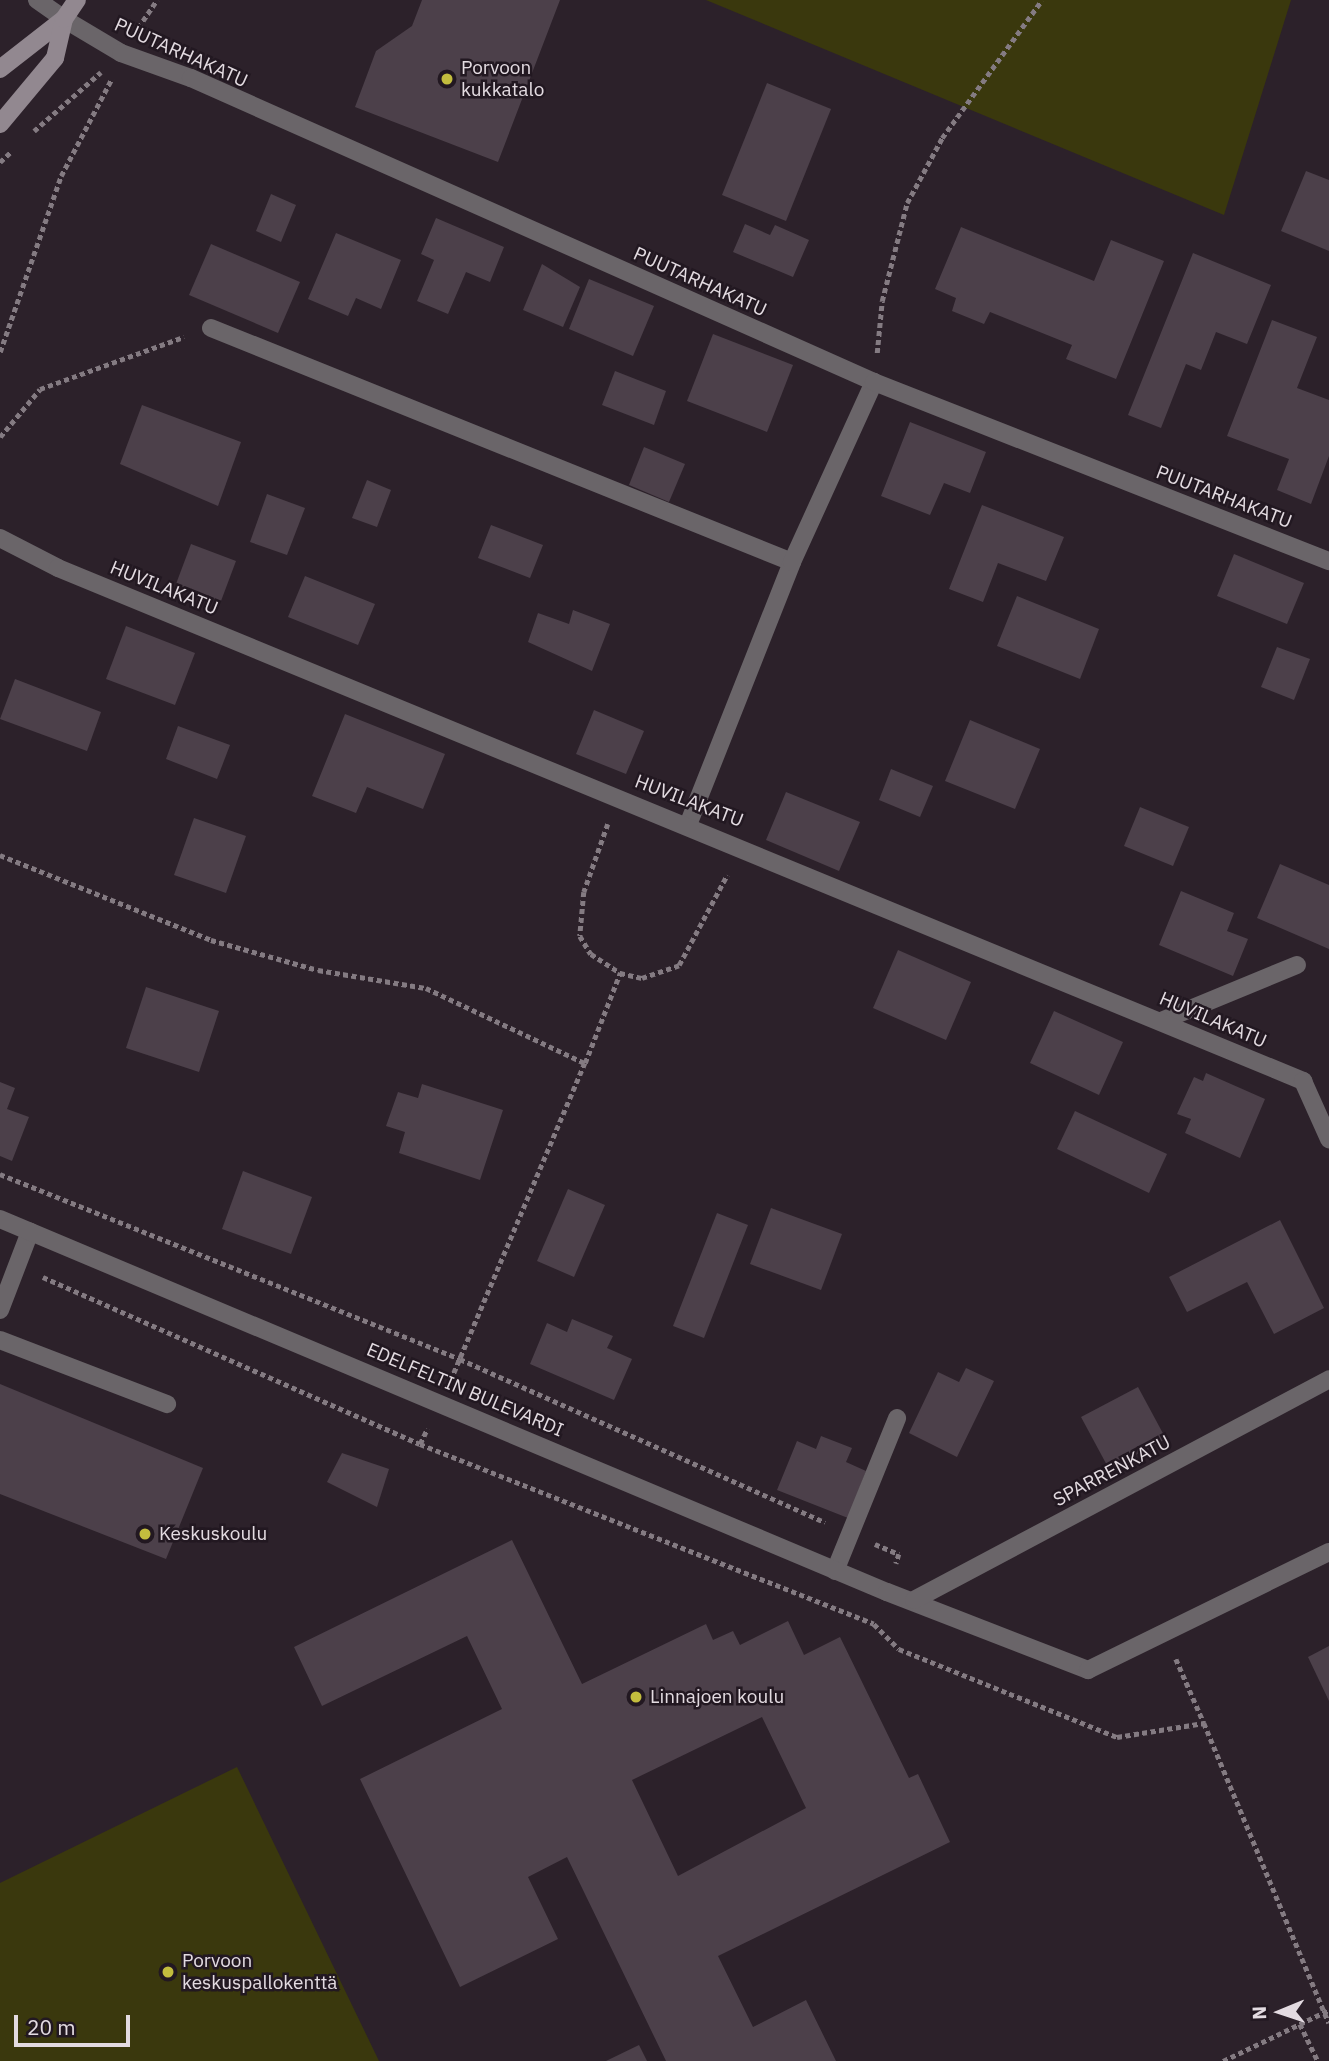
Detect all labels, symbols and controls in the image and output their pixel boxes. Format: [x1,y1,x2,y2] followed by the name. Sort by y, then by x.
[111,13,251,93] street label: PUUTARHAKATU
[461,57,544,101] place label: Porvoon kukkatalo
[439,71,455,87] marker: Porvoon kukkatalo
[630,242,770,322] street label: PUUTARHAKATU
[1153,461,1295,533] street label: PUUTARHAKATU
[107,556,221,620] street label: HUVILAKATU
[632,770,746,832] street label: HUVILAKATU
[1156,987,1270,1053] street label: HUVILAKATU
[363,1338,567,1442] street label: EDELFELTIN BULEVARDI
[1050,1431,1174,1511] street label: SPARRENKATU
[159,1523,267,1545] place label: Keskuskoulu
[137,1526,153,1542] marker: Keskuskoulu
[650,1686,784,1708] place label: Linnajoen koulu
[628,1689,644,1705] marker: Linnajoen koulu
[182,1950,338,1994] place label: Porvoon keskuspallokenttä
[160,1964,176,1980] marker: Porvoon keskuspallokenttä
[1245,1977,1315,2047] north arrow
[18,2002,133,2046] scale bar
[1247,2005,1271,2020] text: N
[27,2013,76,2041] text: 20 m

